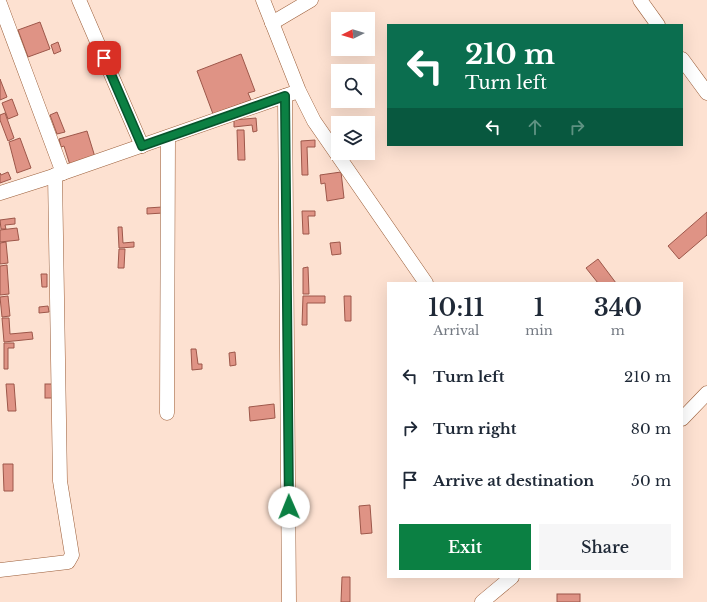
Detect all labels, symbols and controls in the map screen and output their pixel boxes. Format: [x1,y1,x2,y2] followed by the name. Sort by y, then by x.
[331,12,375,56] north arrow
[331,12,375,160] map controls
[465,37,555,72] text: 210 m
[399,40,451,92] icon: left
[87,41,121,75] pin
[93,47,115,69] icon: arrive
[331,64,375,108] button: search
[465,72,547,94] text: Turn left
[331,116,375,160] button: layers
[482,116,504,138] icon: left
[524,116,546,138] icon: ahead
[566,116,588,138] icon: right
[428,293,484,322] text: 10:11
[534,293,544,322] text: 1
[594,293,642,322] text: 340
[433,322,479,339] text: Arrival
[525,322,553,339] text: min
[611,322,625,339] text: m
[399,365,421,387] icon: left
[433,367,504,386] text: Turn left
[624,367,671,386] text: 210 m
[399,417,421,439] icon: right
[433,419,516,438] text: Turn right
[631,419,671,438] text: 80 m
[399,469,421,491] icon: arrive
[433,471,594,490] text: Arrive at destination
[631,471,671,490] text: 50 m
[268,486,310,528] position arrow
[399,524,531,570] button: Exit
[539,524,671,570] button: Share

